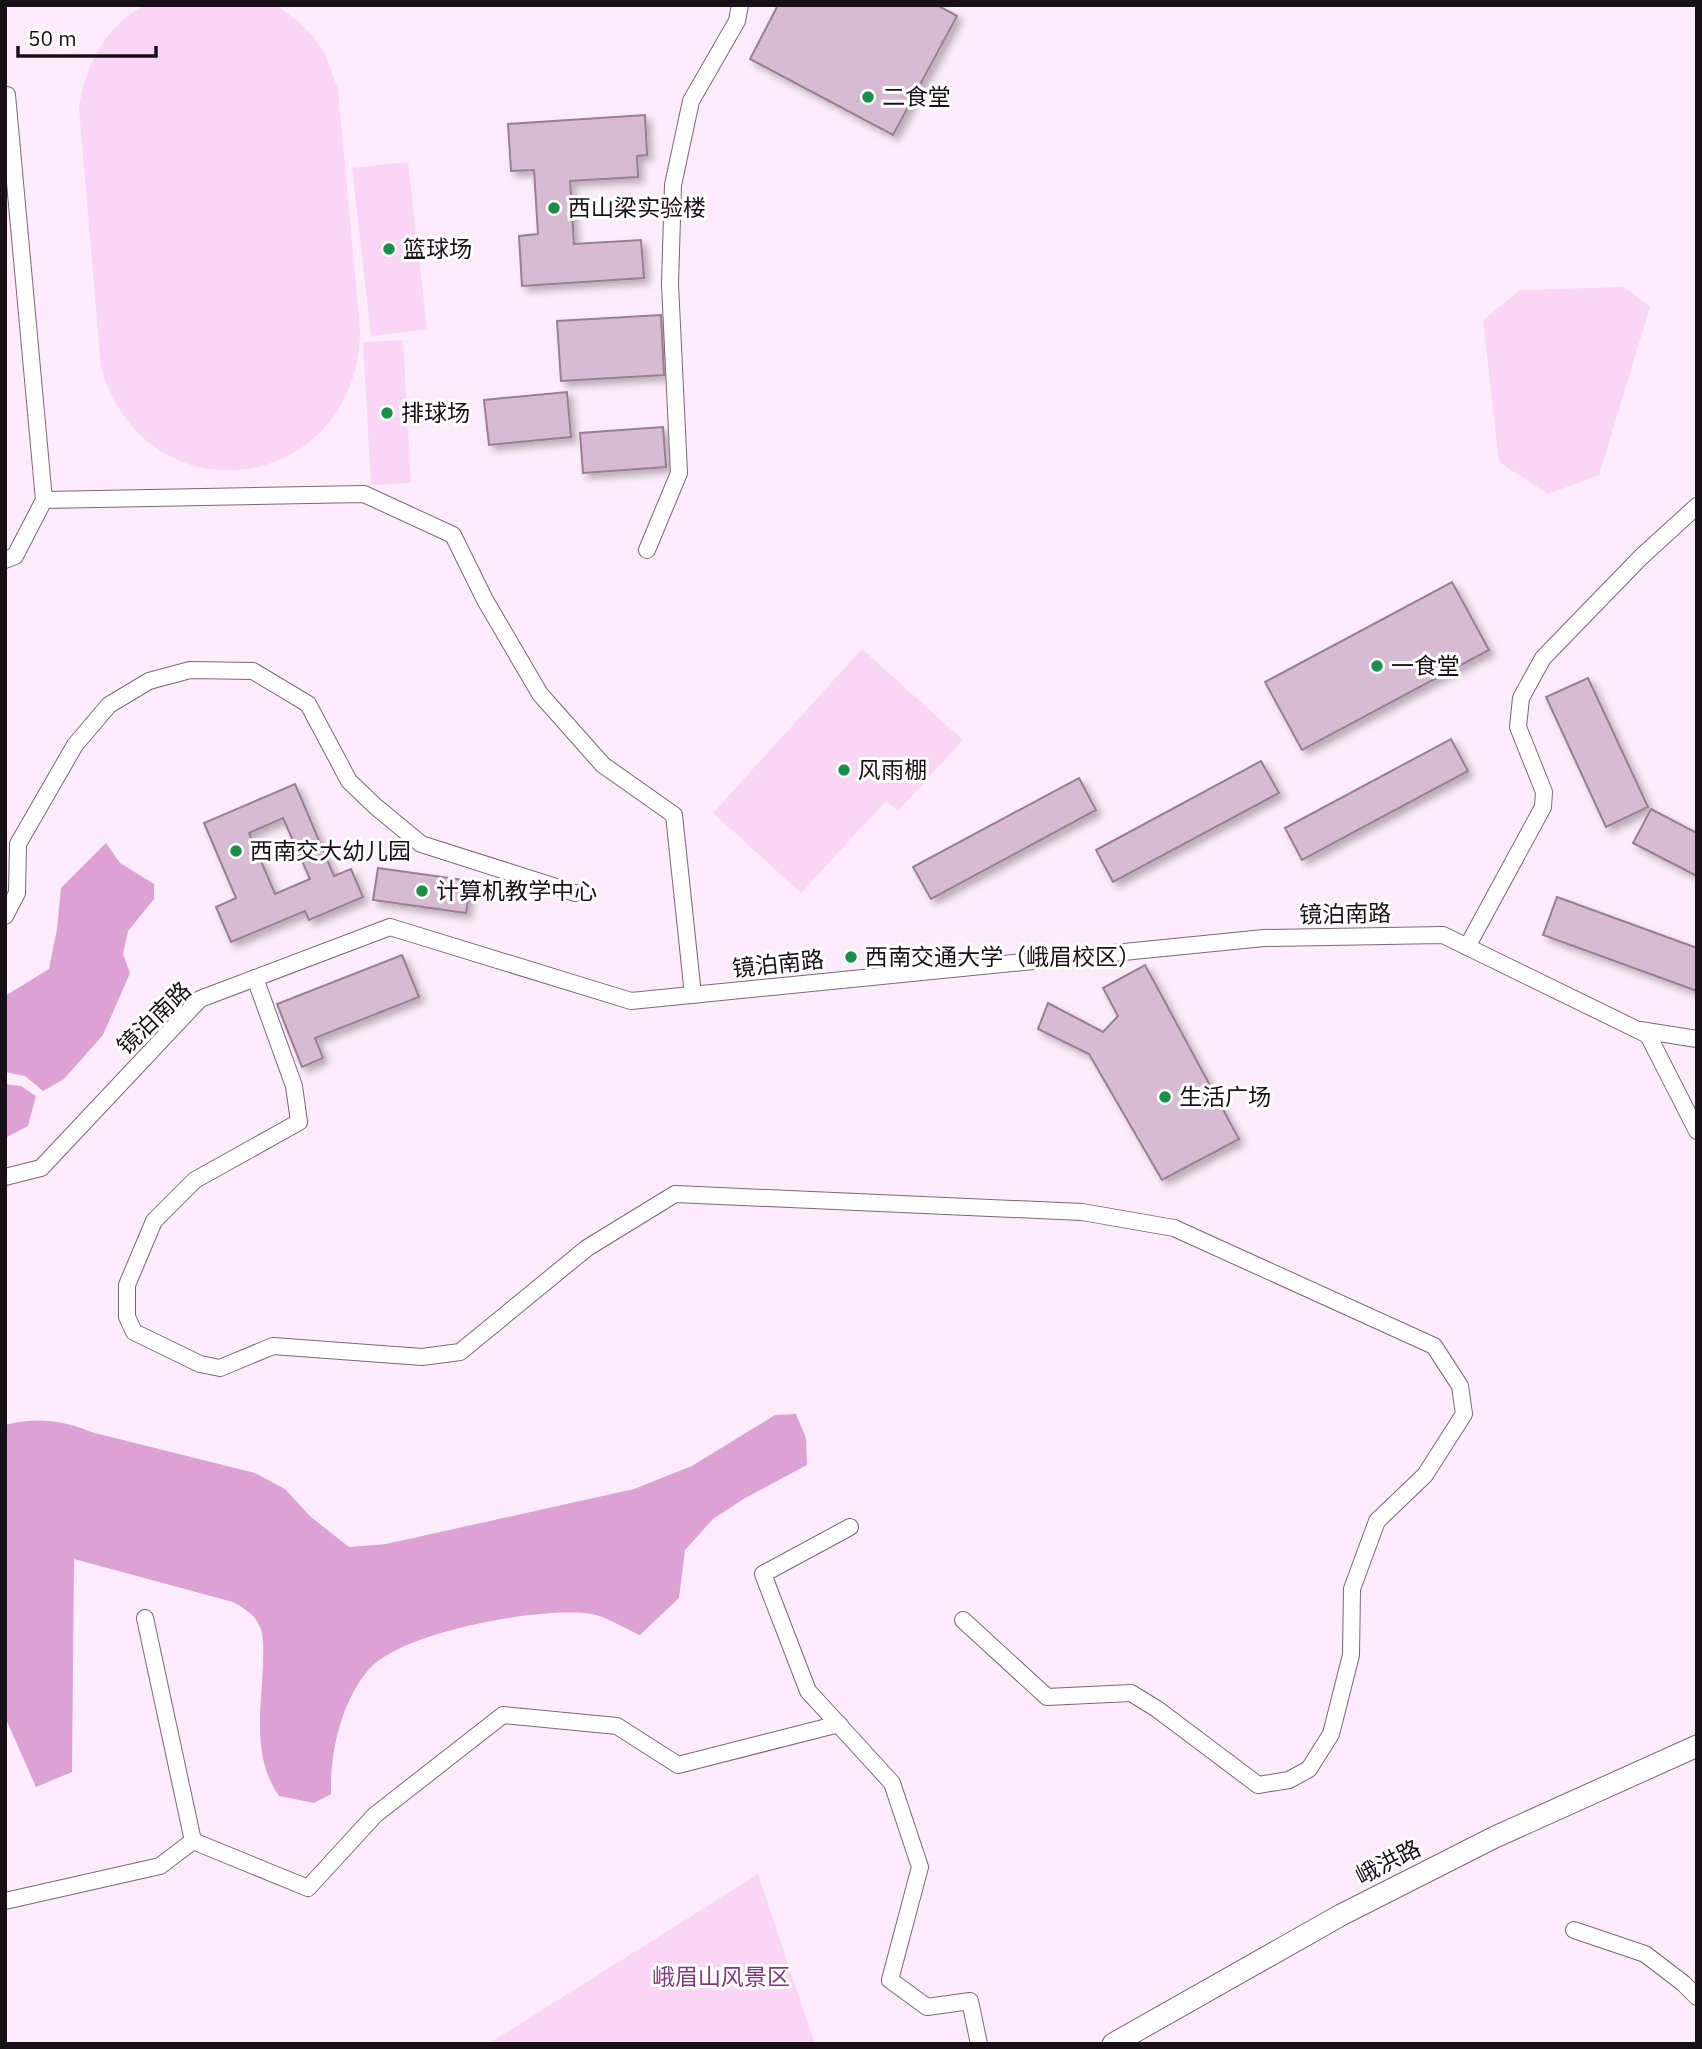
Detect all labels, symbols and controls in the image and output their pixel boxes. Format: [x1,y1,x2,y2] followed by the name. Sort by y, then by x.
[18,14,156,58] scale bar
[28,24,77,52] text: 50 m
[882,81,951,111] place label: 二食堂
[860,89,876,105] marker: 二食堂
[568,192,706,222] place label: 西山梁实验楼
[546,200,562,216] marker: 西山梁实验楼
[403,233,472,263] place label: 篮球场
[381,241,397,257] marker: 篮球场
[401,397,470,427] place label: 排球场
[379,405,395,421] marker: 排球场
[1391,650,1460,680] place label: 一食堂
[1369,658,1385,674] marker: 一食堂
[858,754,927,784] place label: 风雨棚
[836,762,852,778] marker: 风雨棚
[250,835,411,865] place label: 西南交大幼儿园
[228,843,244,859] marker: 西南交大幼儿园
[436,875,597,905] place label: 计算机教学中心
[414,883,430,899] marker: 计算机教学中心
[1299,897,1391,929] street label: 镜泊南路
[865,941,1141,971] place label: 西南交通大学（峨眉校区）
[731,943,825,983] street label: 镜泊南路
[843,949,859,965] marker: 西南交通大学（峨眉校区）
[110,975,197,1060] street label: 镜泊南路
[1179,1081,1271,1111] place label: 生活广场
[1157,1089,1173,1105] marker: 生活广场
[1350,1832,1425,1890] street label: 峨洪路
[652,1961,790,1991] park label: 峨眉山风景区

